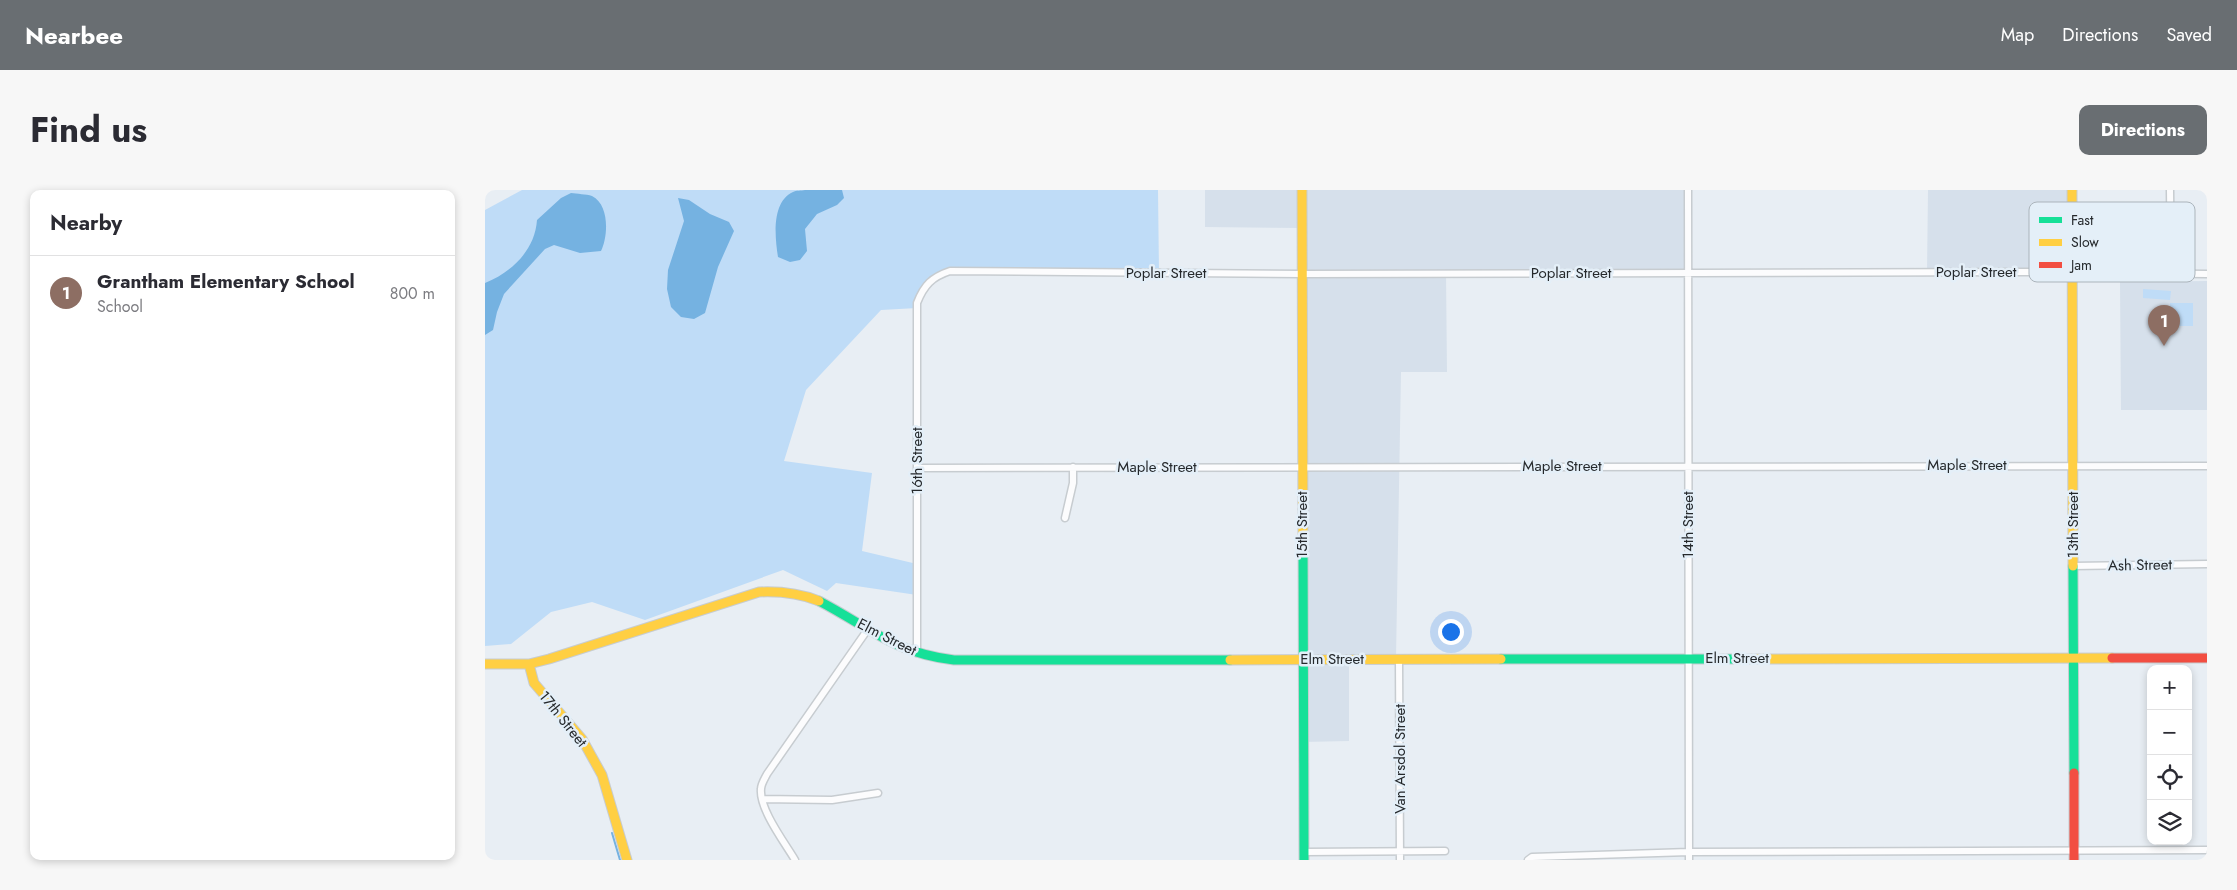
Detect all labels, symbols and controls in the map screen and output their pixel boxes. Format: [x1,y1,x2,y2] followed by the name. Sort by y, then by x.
[25,18,123,53] text: Nearbee
[2001,22,2034,48] text: Map
[2062,22,2138,48] text: Directions
[2166,22,2212,48] text: Saved
[30,105,147,155] text: Find us
[2079,105,2207,155] button: Directions
[2029,202,2195,282] legend
[50,208,122,238] text: Nearby
[2071,210,2094,230] text: Fast
[2071,232,2099,252] text: Slow
[2069,255,2092,275] text: Jam
[1936,261,2017,283] street label: Poplar Street
[1126,262,1207,284] street label: Poplar Street
[1531,262,1612,284] street label: Poplar Street
[97,268,355,295] text: Grantham Elementary School
[62,282,70,305] text: 1
[390,282,435,305] text: 800 m
[97,295,143,318] text: School
[2148,305,2180,346] pin: 1
[906,427,928,495] street label: 16th Street
[1927,454,2007,476] street label: Maple Street
[1522,455,1602,477] street label: Maple Street
[1117,456,1197,478] street label: Maple Street
[1291,491,1313,558] street label: 15th Street
[1677,491,1699,559] street label: 14th Street
[2062,491,2084,558] street label: 13th Street
[2108,553,2173,577] street label: Ash Street
[854,613,921,661] street label: Elm Street
[1438,619,1464,645] your location
[1705,647,1769,669] street label: Elm Street
[1300,648,1364,670] street label: Elm Street
[2147,665,2192,845] map controls
[2147,665,2192,710] button: +
[534,686,593,752] street label: 17th Street
[1389,704,1411,814] street label: Van Arsdol Street
[2147,710,2192,755] button: −
[2147,755,2192,800] button: locate
[2147,800,2192,845] button: layers

